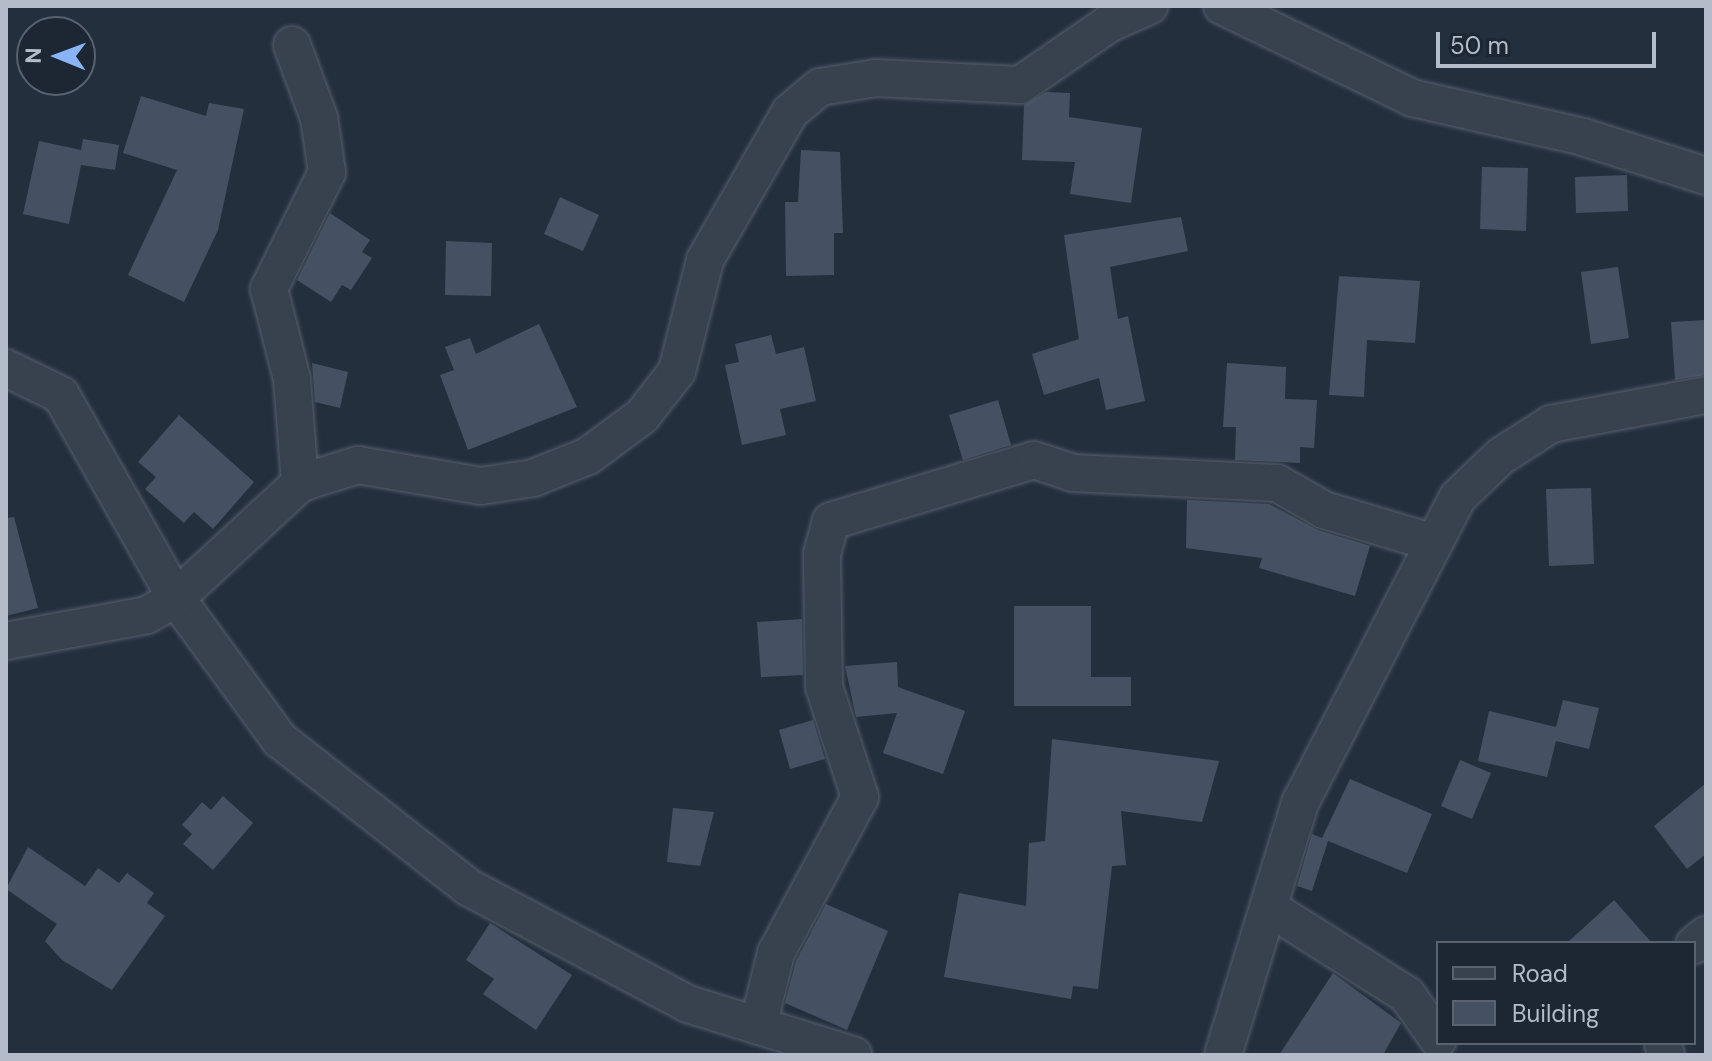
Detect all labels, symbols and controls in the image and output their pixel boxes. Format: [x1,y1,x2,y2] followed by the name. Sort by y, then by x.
[16,16,96,96] north arrow
[1440,16,1660,66] scale bar
[1450,30,1509,61] text: 50 m
[19,47,48,64] text: N
[1436,941,1696,1045] legend
[1512,958,1568,989] text: Road
[1512,998,1599,1029] text: Building

